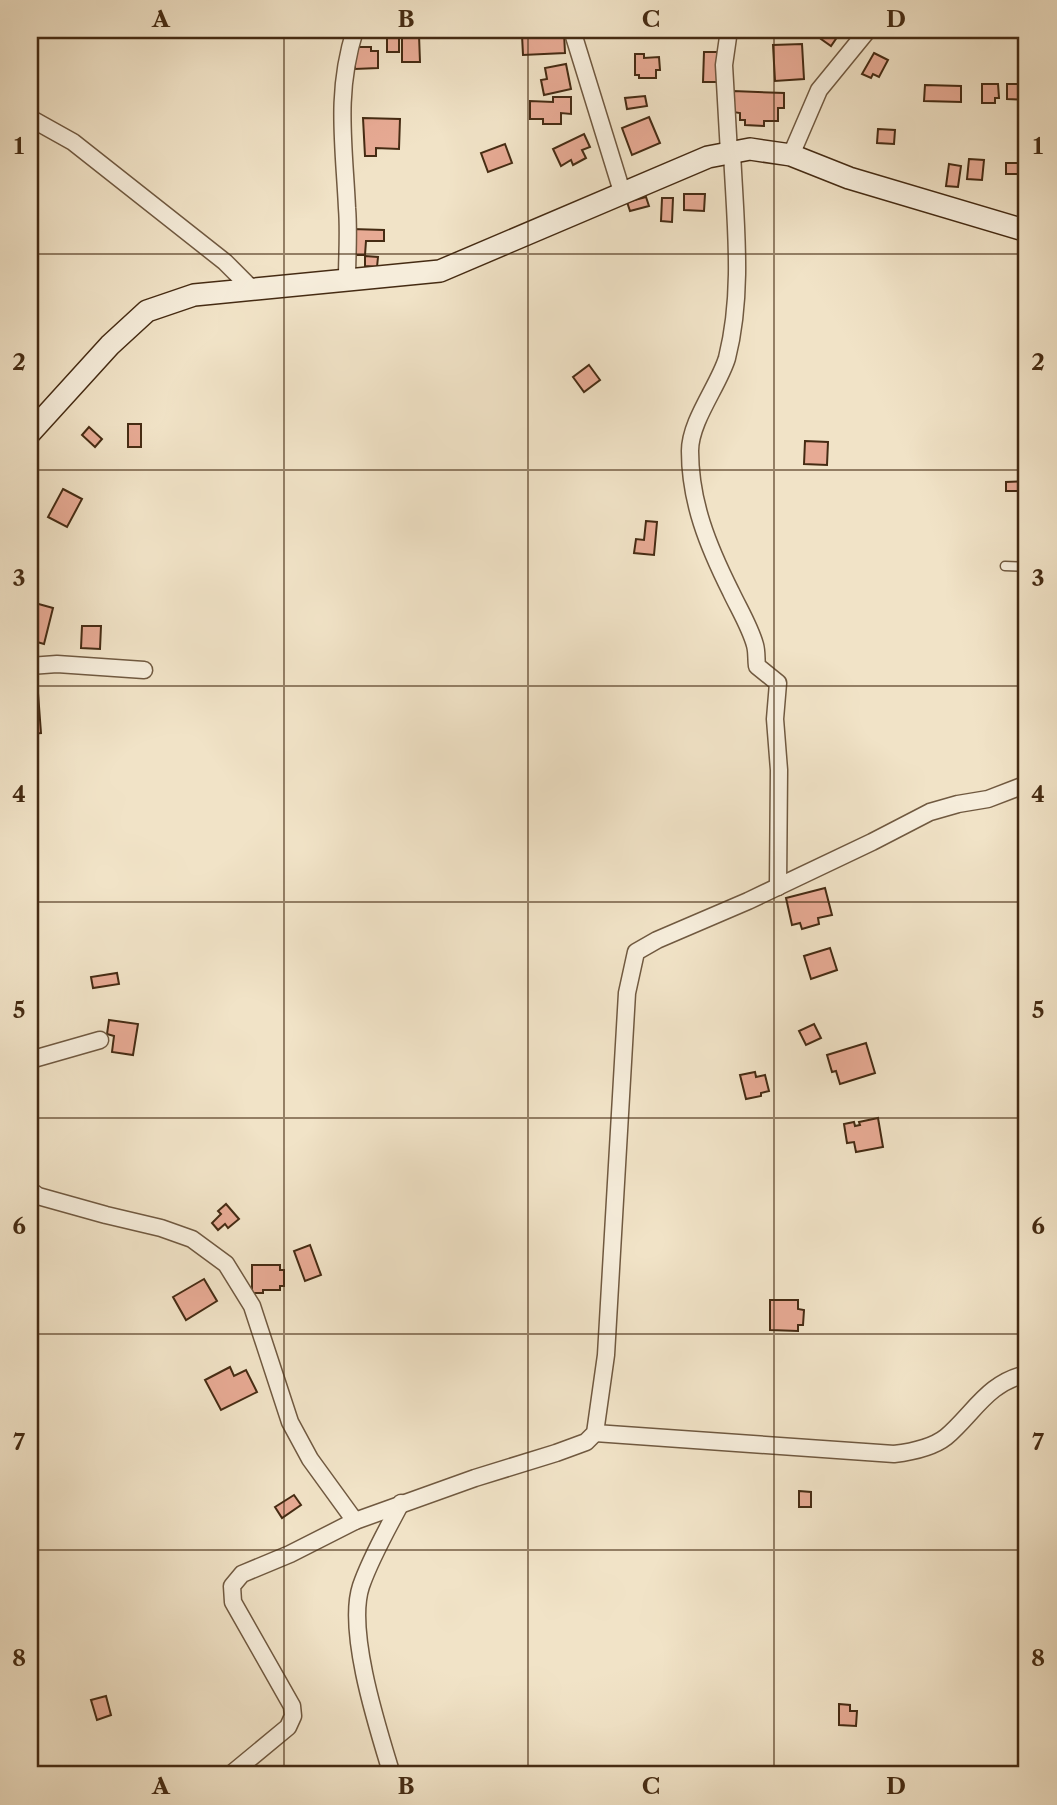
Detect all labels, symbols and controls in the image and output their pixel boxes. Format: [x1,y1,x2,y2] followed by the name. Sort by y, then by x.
[151,5,171,33] text: A
[397,5,415,33] text: B
[642,5,660,33] text: C
[886,5,906,33] text: D
[14,132,25,160] text: 1
[1033,132,1044,160] text: 1
[12,348,26,376] text: 2
[1031,348,1045,376] text: 2
[13,564,26,592] text: 3
[1032,564,1045,592] text: 3
[12,780,26,808] text: 4
[1031,780,1045,808] text: 4
[13,996,25,1024] text: 5
[1032,996,1044,1024] text: 5
[12,1212,26,1240] text: 6
[1031,1212,1045,1240] text: 6
[13,1428,25,1456] text: 7
[1032,1428,1044,1456] text: 7
[12,1644,26,1672] text: 8
[1031,1644,1045,1672] text: 8
[151,1772,171,1800] text: A
[397,1772,415,1800] text: B
[642,1772,660,1800] text: C
[886,1772,906,1800] text: D

